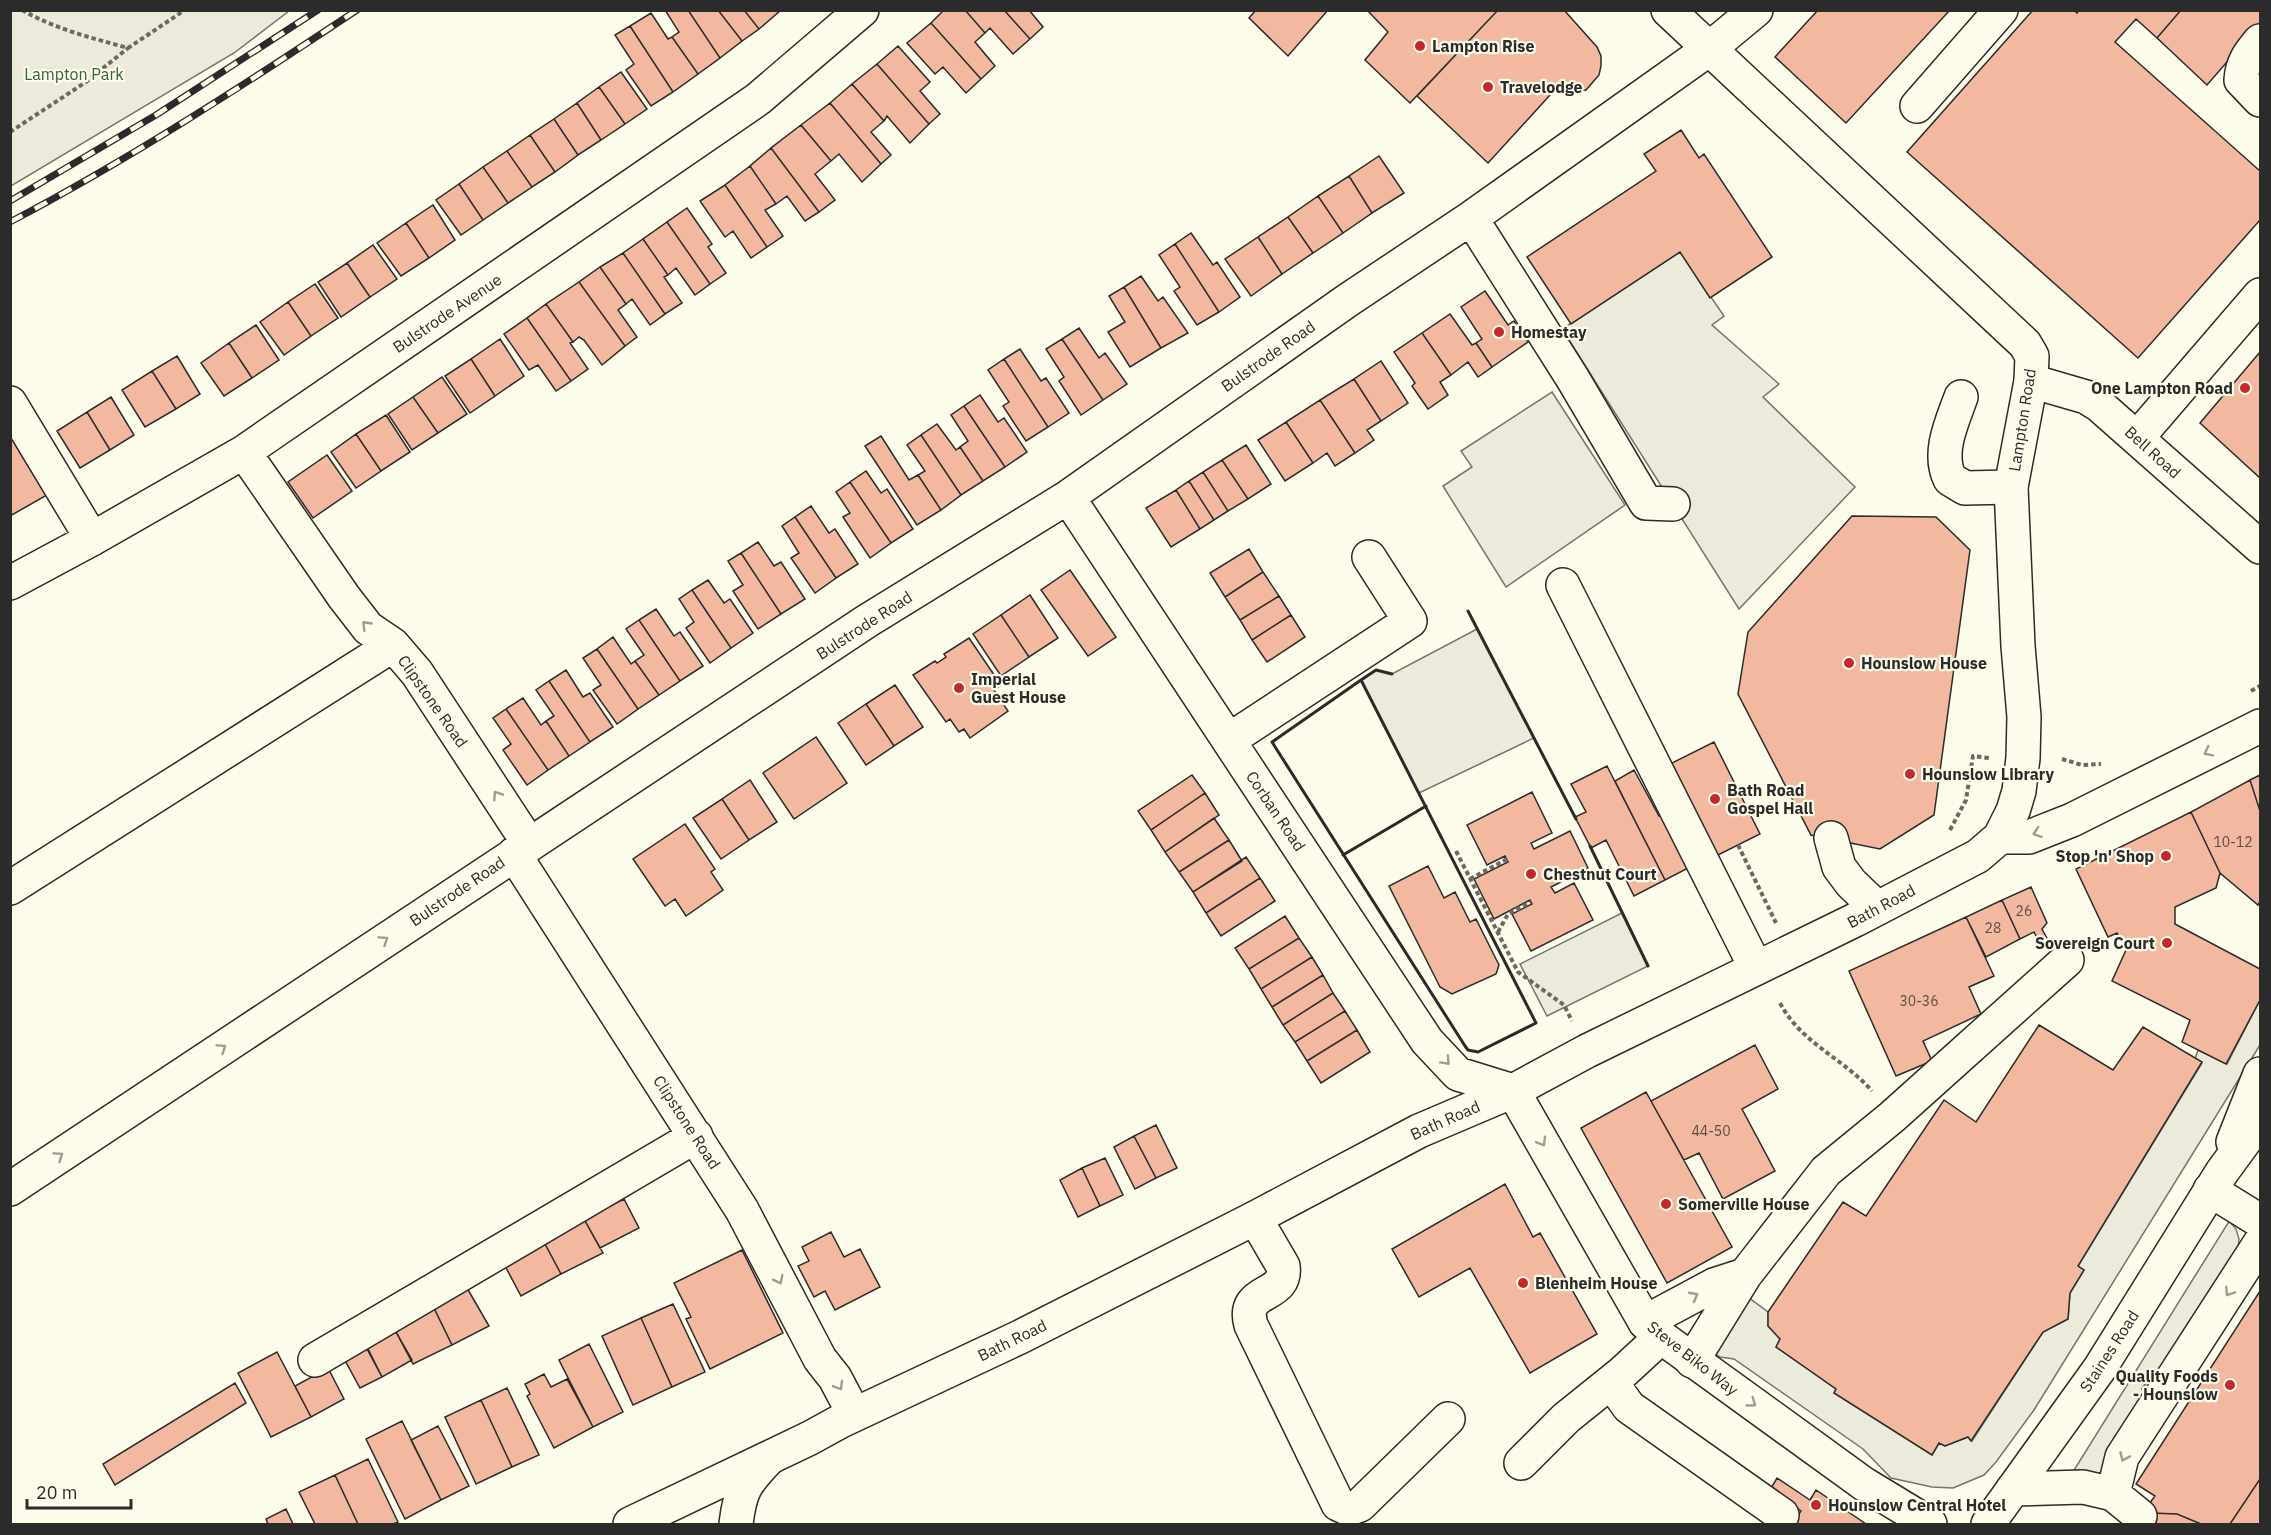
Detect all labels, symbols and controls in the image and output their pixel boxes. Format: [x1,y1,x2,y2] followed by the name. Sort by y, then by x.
[1432,36,1534,56] place label: Lampton Rise
[1413,39,1427,53] marker: Lampton Rise
[24,64,124,84] park label: Lampton Park
[1500,77,1583,97] place label: Travelodge
[1481,80,1495,94] marker: Travelodge
[389,269,505,357] street label: Bulstrode Avenue
[1217,316,1319,396] street label: Bulstrode Road
[1511,322,1587,342] place label: Homestay
[1492,325,1506,339] marker: Homestay
[2004,367,2040,473] street label: Lampton Road
[2091,378,2233,398] place label: One Lampton Road
[2238,381,2252,395] marker: One Lampton Road
[2121,422,2185,482] street label: Bell Road
[812,587,916,663] street label: Bulstrode Road
[363,621,374,632] one-way arrow
[394,651,472,751] street label: Clipstone Road
[1861,653,1987,673] place label: Hounslow House
[1842,656,1856,670] marker: Hounslow House
[971,669,1066,707] place label: Imperial Guest House
[952,681,966,695] marker: Imperial Guest House
[2204,744,2215,756] one-way arrow
[1922,764,2054,784] place label: Hounslow Library
[1242,767,1310,855] street label: Corban Road
[1903,767,1917,781] marker: Hounslow Library
[1727,780,1813,818] place label: Bath Road Gospel Hall
[493,790,504,801] one-way arrow
[1708,792,1722,806] marker: Bath Road Gospel Hall
[2032,826,2043,839] one-way arrow
[2213,833,2253,851] house number: 10-12
[2056,846,2154,866] place label: Stop 'n' Shop
[2159,849,2173,863] marker: Stop 'n' Shop
[406,852,508,930] street label: Bulstrode Road
[1543,864,1657,884] place label: Chestnut Court
[1524,867,1538,881] marker: Chestnut Court
[1844,880,1918,932] street label: Bath Road
[2016,902,2032,920] house number: 26
[1985,919,2001,937] house number: 28
[2035,933,2155,953] place label: Sovereign Court
[377,936,388,947] one-way arrow
[2160,936,2174,950] marker: Sovereign Court
[1899,992,1939,1010] house number: 30-36
[215,1044,226,1055] one-way arrow
[1439,1054,1450,1065] one-way arrow
[649,1071,725,1173] street label: Clipstone Road
[1407,1096,1483,1144] street label: Bath Road
[1691,1122,1731,1140] house number: 44-50
[1535,1136,1546,1146] one-way arrow
[52,1152,63,1163] one-way arrow
[1678,1194,1810,1214] place label: Somerville House
[1659,1197,1673,1211] marker: Somerville House
[1535,1273,1657,1293] place label: Blenheim House
[772,1274,783,1284] one-way arrow
[1516,1276,1530,1290] marker: Blenheim House
[2225,1286,2236,1297] one-way arrow
[1687,1292,1698,1303] one-way arrow
[2075,1306,2143,1396] street label: Staines Road
[974,1315,1050,1365] street label: Bath Road
[1644,1316,1742,1400] street label: Steve Biko Way
[2115,1366,2219,1404] place label: Quality Foods - Hounslow
[2223,1378,2237,1392] marker: Quality Foods - Hounslow
[831,1380,843,1390] one-way arrow
[1745,1396,1756,1407] one-way arrow
[2119,1450,2131,1461] one-way arrow
[27,1472,130,1510] scale bar
[36,1481,78,1504] text: 20 m
[1828,1495,2006,1515] place label: Hounslow Central Hotel
[1809,1498,1823,1512] marker: Hounslow Central Hotel

